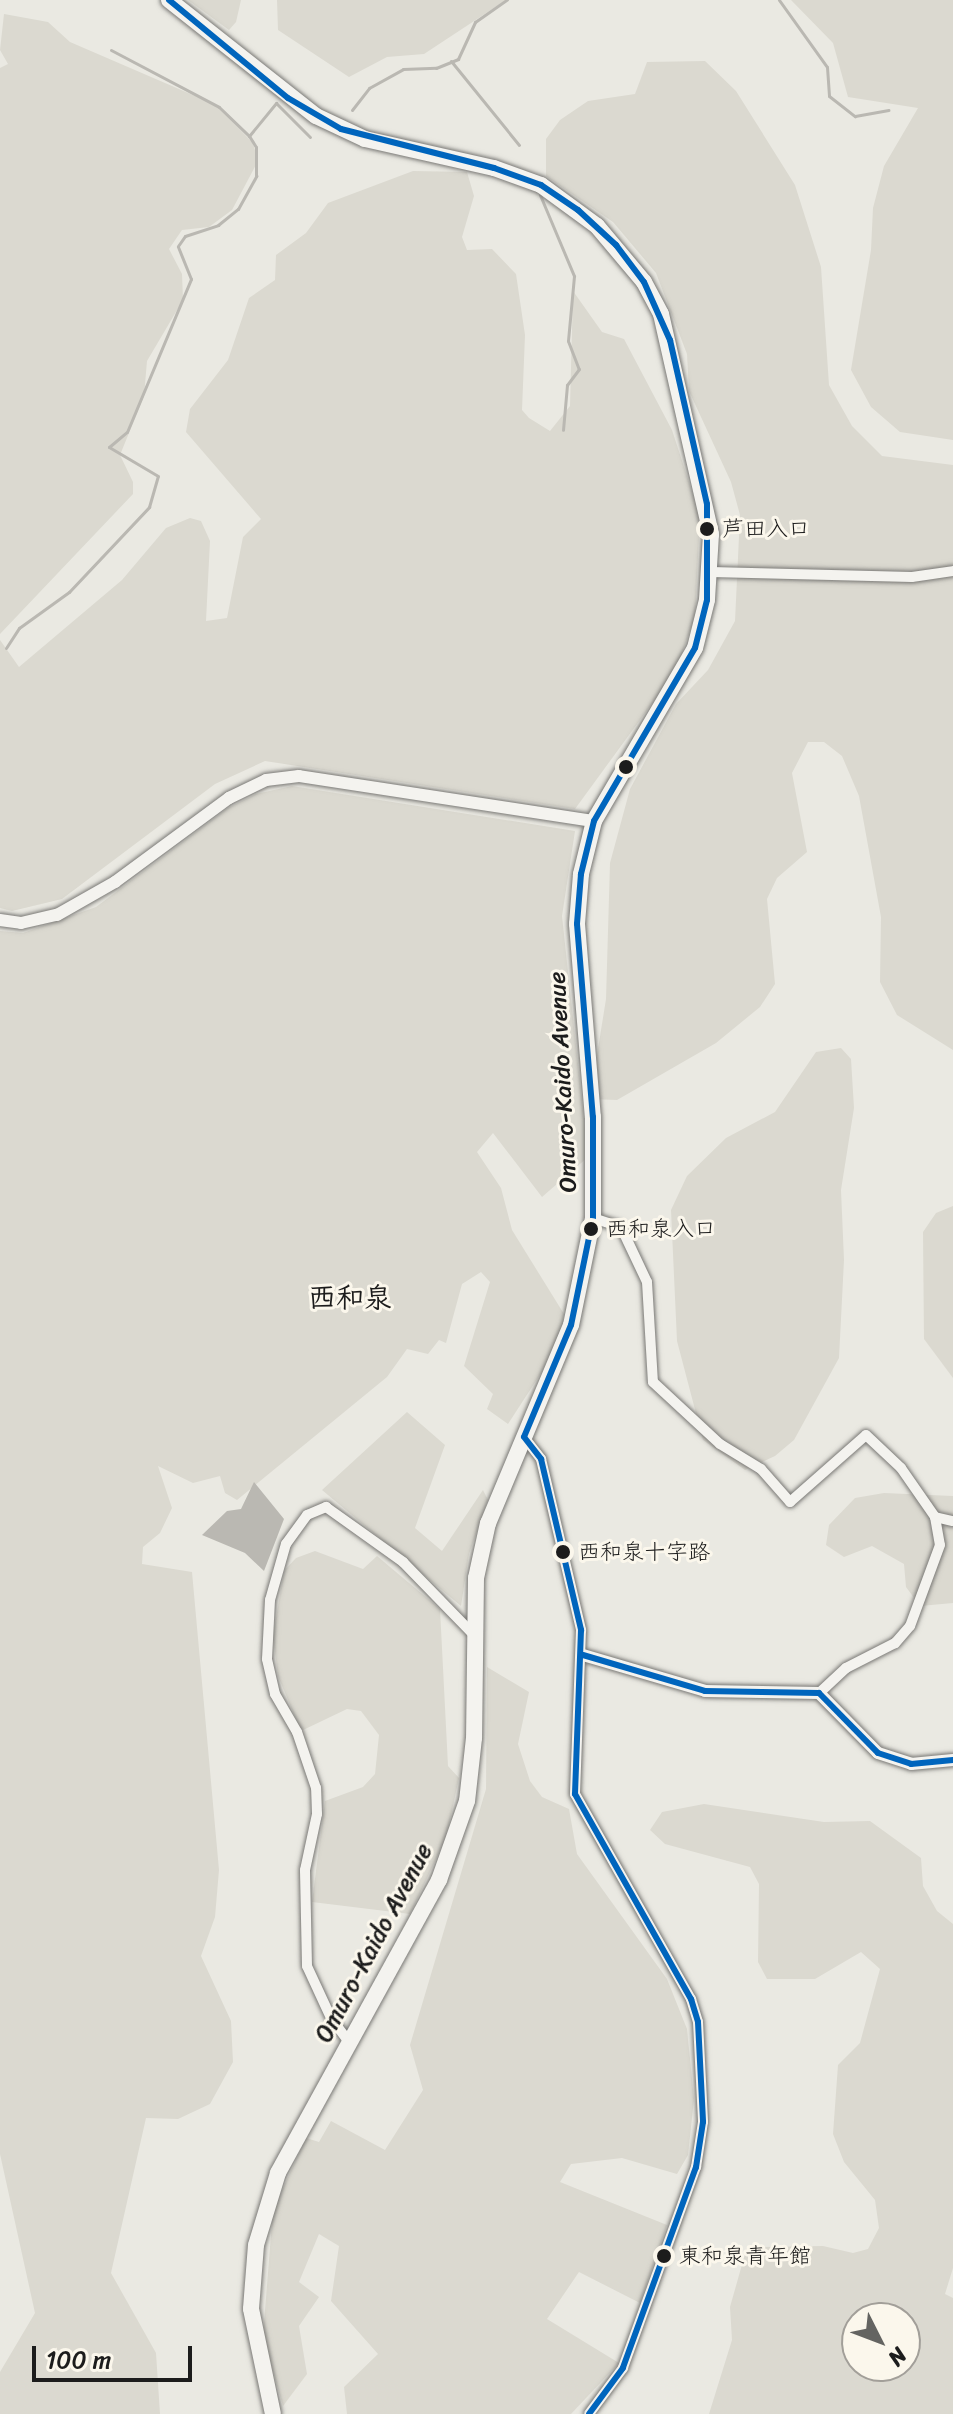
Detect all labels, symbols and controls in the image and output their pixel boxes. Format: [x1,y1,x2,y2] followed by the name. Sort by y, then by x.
[722,516,810,542] place label: 芦田入口
[699,521,715,537] marker: 芦田入口
[618,759,634,775] unlabelled marker
[543,971,583,1193] street label: Omuro-Kaido Avenue
[606,1216,716,1242] place label: 西和泉入口
[583,1221,599,1237] marker: 西和泉入口
[308,1281,392,1315] district label: 西和泉
[578,1539,710,1565] place label: 西和泉十字路
[555,1544,571,1560] marker: 西和泉十字路
[309,1839,439,2047] street label: Omuro-Kaido Avenue
[679,2243,811,2269] place label: 東和泉青年館
[656,2248,672,2264] marker: 東和泉青年館
[841,2302,921,2382] north arrow
[36,2330,196,2380] scale bar
[878,2338,917,2376] text: N
[46,2339,111,2381] text: 100 m

